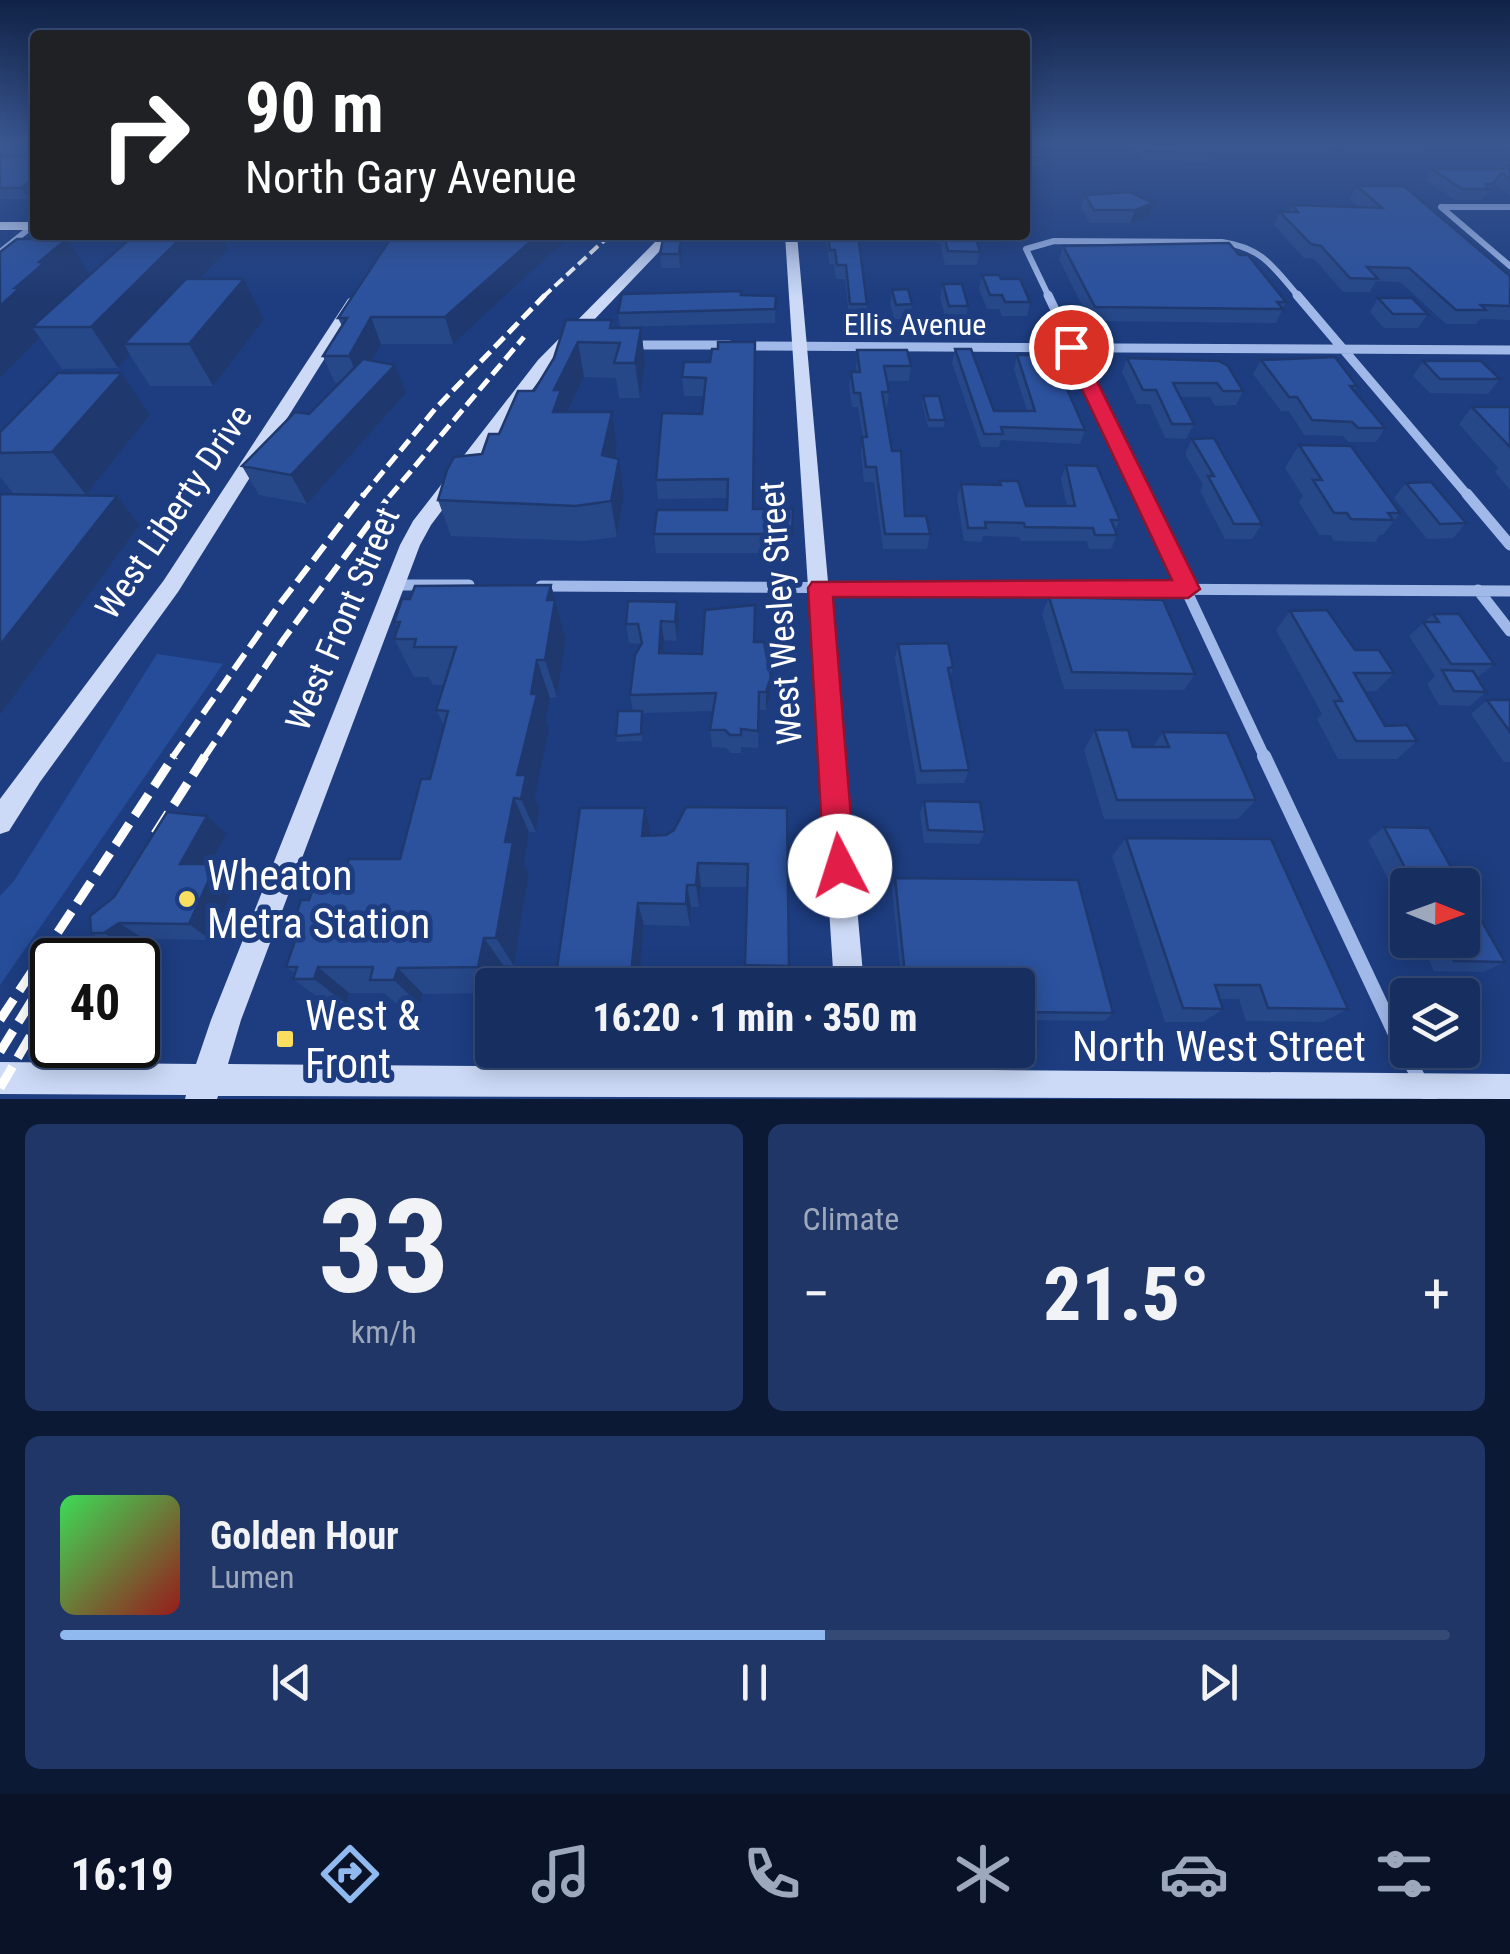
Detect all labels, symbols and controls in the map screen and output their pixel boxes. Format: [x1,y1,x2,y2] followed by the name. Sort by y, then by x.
[245,67,384,149] text: 90 m
[80,70,210,200] icon: right
[245,151,577,204] text: North Gary Avenue
[1029,305,1114,390] pin
[844,307,986,342] street label: Ellis Avenue
[1044,320,1099,375] icon: arrive
[87,397,261,627] street label: West Liberty Drive
[751,480,811,746] street label: West Wesley Street
[278,501,408,737] street label: West Front Street
[788,814,892,918] position arrow
[207,851,430,948] place label: Wheaton Metra Station
[1390,868,1480,958] north arrow
[1390,868,1480,1068] map controls
[176,888,198,910] marker: Wheaton Metra Station
[30,938,160,1068] speed limit sign: 40
[1390,978,1480,1068] button: layers
[305,991,420,1088] place label: West & Front
[593,996,917,1040] text: 16:20 · 1 min · 350 m
[1072,1022,1366,1071] street label: North West Street
[274,1028,296,1050] marker: West & Front
[318,1171,449,1324] text: 33
[803,1200,899,1238] text: Climate
[1043,1250,1209,1338] text: 21.5°
[803,1262,830,1326] text: −
[1423,1262,1450,1326] text: +
[351,1313,417,1351] text: km/h
[210,1514,399,1558] text: Golden Hour
[210,1558,295,1596] text: Lumen
[264,1655,319,1710] icon: previous
[727,1655,782,1710] icon: pause
[1191,1655,1246,1710] icon: next
[315,1839,385,1909] icon: directions
[526,1839,596,1909] icon: music
[737,1839,807,1909] icon: phone
[948,1839,1018,1909] icon: climate
[1159,1839,1229,1909] icon: car
[1369,1839,1439,1909] icon: filters
[70,1848,174,1901] text: 16:19

